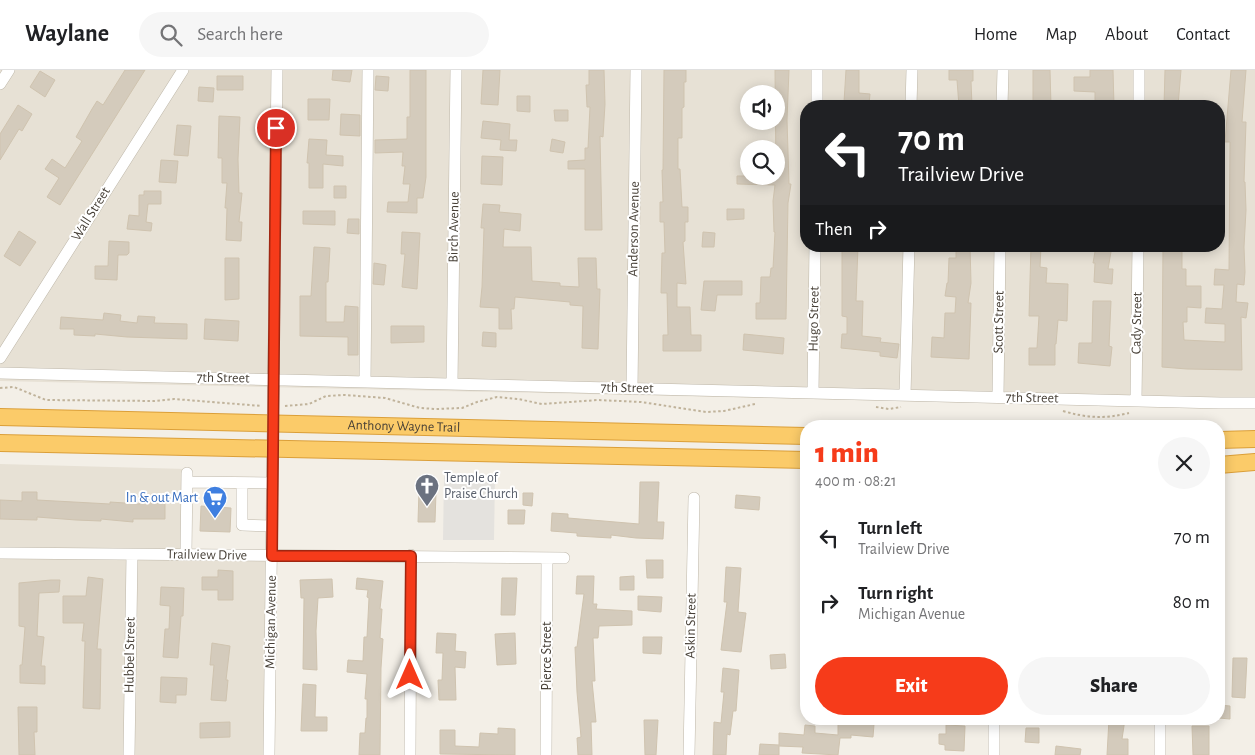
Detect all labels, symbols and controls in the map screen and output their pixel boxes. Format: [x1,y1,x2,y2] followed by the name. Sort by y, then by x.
[139,12,489,57] search box
[157,21,185,49] icon: search
[25,22,109,46] text: Waylane
[197,25,283,44] text: Search here
[974,26,1017,44] text: Home
[1045,26,1077,44] text: Map
[1105,26,1148,44] text: About
[1176,26,1230,44] text: Contact
[740,85,785,185] map controls
[740,85,785,130] button: sound
[255,107,297,149] pin
[262,114,290,142] icon: arrive
[815,120,880,185] icon: left
[898,122,965,157] text: 70 m
[740,140,785,185] button: search
[898,163,1024,185] text: Trailview Drive
[626,181,642,277] street label: Anderson Avenue
[69,184,113,243] street label: Wall Street
[446,191,462,263] street label: Birch Avenue
[863,215,891,243] icon: right
[815,220,853,239] text: Then
[806,286,822,352] street label: Hugo Street
[991,290,1007,354] street label: Scott Street
[1129,291,1145,354] street label: Cady Street
[196,371,250,385] street label: 7th Street
[600,381,654,395] street label: 7th Street
[1005,391,1059,405] street label: 7th Street
[347,418,460,435] street label: Anthony Wayne Trail
[1158,437,1210,489] button: close
[815,438,879,468] text: 1 min
[444,471,518,501] place label: Temple of Praise Church
[414,473,440,507] church icon: Temple of Praise Church
[815,473,896,489] text: 400 m · 08:21
[202,485,228,519] supermarket icon: In & out Mart
[126,491,199,505] place label: In & out Mart
[858,519,922,538] text: Turn left
[815,524,843,552] icon: left
[1174,528,1210,547] text: 70 m
[858,541,950,557] text: Trailview Drive
[167,547,247,563] street label: Trailview Drive
[263,575,279,669] street label: Michigan Avenue
[858,584,933,603] text: Turn right
[815,589,843,617] icon: right
[683,593,699,659] street label: Askin Street
[1173,593,1210,612] text: 80 m
[858,606,965,622] text: Michigan Avenue
[122,616,138,693] street label: Hubbel Street
[540,621,554,690] street label: Pierce Street
[383,648,435,700] position arrow
[815,657,1008,715] button: Exit
[1018,657,1210,715] button: Share

